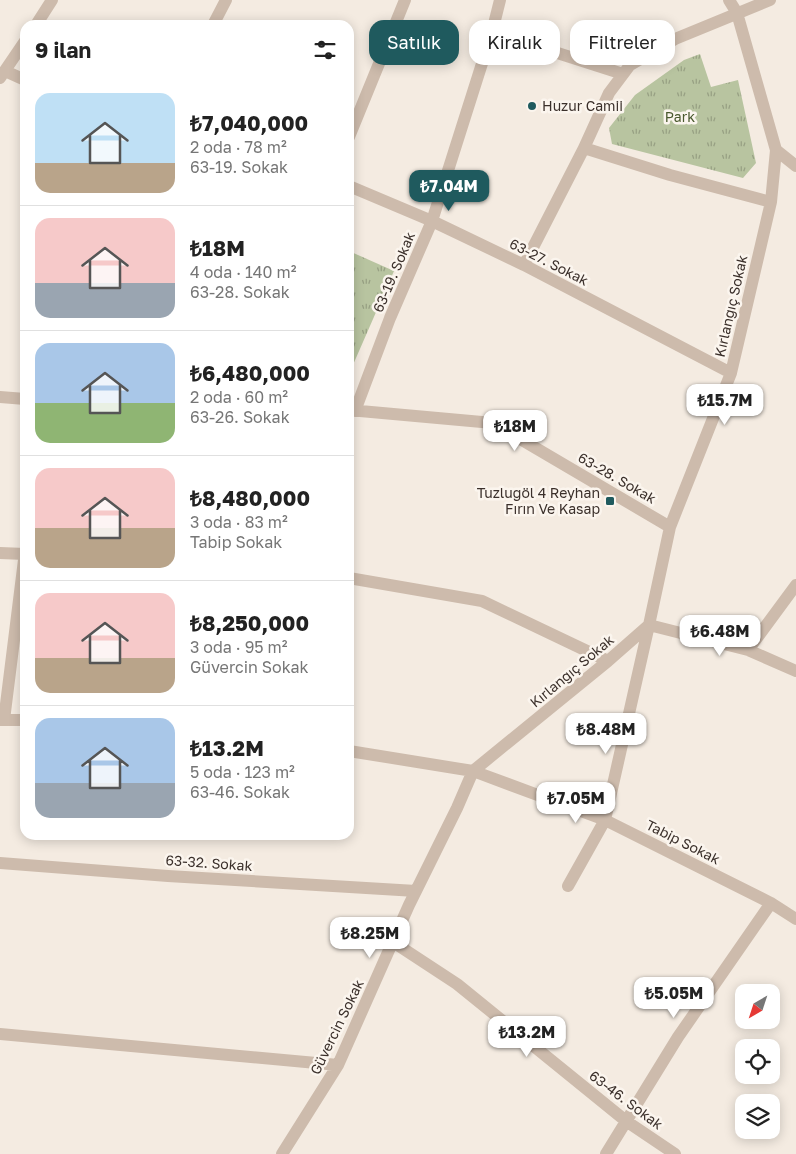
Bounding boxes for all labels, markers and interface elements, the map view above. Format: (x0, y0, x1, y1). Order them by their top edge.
chip: Satılık (369, 20, 459, 65)
chip: Kiralık (469, 20, 560, 65)
chip: Filtreler (570, 20, 675, 65)
icon: filters (311, 36, 339, 64)
text: 9 ilan (35, 37, 91, 63)
place label: Huzur Camii (542, 97, 623, 114)
marker: Huzur Camii (526, 100, 538, 112)
park label: Park (665, 108, 695, 125)
text: ₺7,040,000 (190, 110, 308, 136)
icon: home (75, 113, 135, 173)
text: 2 oda · 78 m² (190, 137, 287, 157)
text: 63-19. Sokak (190, 157, 288, 177)
pin: ₺7.04M (408, 170, 490, 212)
text: ₺7.04M (420, 176, 478, 196)
street label: 63-19. Sokak (369, 229, 418, 315)
street label: 63-27. Sokak (507, 234, 592, 289)
text: ₺18M (190, 235, 245, 261)
icon: home (75, 238, 135, 298)
street label: Kırlangıç Sokak (710, 253, 751, 359)
text: 4 oda · 140 m² (190, 262, 296, 282)
text: 63-28. Sokak (190, 282, 290, 302)
text: ₺6,480,000 (190, 360, 310, 386)
icon: home (75, 363, 135, 423)
pin: ₺15.7M (684, 384, 766, 426)
text: 2 oda · 60 m² (190, 387, 288, 407)
text: ₺15.7M (697, 390, 753, 410)
text: 63-26. Sokak (190, 407, 290, 427)
pin: ₺18M (485, 410, 545, 452)
text: ₺18M (494, 416, 536, 436)
street label: 63-28. Sokak (575, 448, 659, 507)
place label: Tuzlugöl 4 Reyhan Fırın Ve Kasap (477, 484, 600, 517)
text: ₺8,480,000 (190, 485, 310, 511)
icon: home (75, 488, 135, 548)
marker: Tuzlugöl 4 Reyhan Fırın Ve Kasap (604, 495, 616, 507)
text: 3 oda · 83 m² (190, 512, 288, 532)
text: Tabip Sokak (190, 532, 282, 552)
text: ₺8,250,000 (190, 610, 309, 636)
icon: home (75, 613, 135, 673)
pin: ₺6.48M (679, 614, 761, 657)
text: ₺6.48M (691, 621, 749, 641)
street label: Kırlangıç Sokak (526, 631, 617, 711)
text: 3 oda · 95 m² (190, 637, 288, 657)
text: Güvercin Sokak (190, 657, 309, 677)
pin: ₺8.48M (565, 712, 647, 755)
text: ₺8.48M (577, 719, 636, 739)
text: ₺13.2M (190, 735, 264, 761)
icon: home (75, 738, 135, 798)
text: 5 oda · 123 m² (190, 762, 295, 782)
text: 63-46. Sokak (190, 782, 290, 802)
pin: ₺7.05M (535, 782, 617, 824)
text: ₺7.05M (547, 788, 605, 808)
street label: Tabip Sokak (643, 816, 723, 867)
street label: 63-32. Sokak (165, 851, 253, 874)
pin: ₺8.25M (329, 916, 411, 959)
text: ₺8.25M (341, 923, 399, 943)
street label: Güvercin Sokak (306, 976, 367, 1077)
pin: ₺5.05M (633, 976, 715, 1019)
text: ₺5.05M (645, 983, 703, 1003)
north arrow (735, 984, 780, 1029)
map controls (735, 984, 780, 1139)
pin: ₺13.2M (486, 1016, 568, 1058)
text: ₺13.2M (499, 1022, 555, 1042)
button: locate (735, 1039, 780, 1084)
street label: 63-46. Sokak (586, 1066, 666, 1133)
button: layers (735, 1094, 780, 1139)

